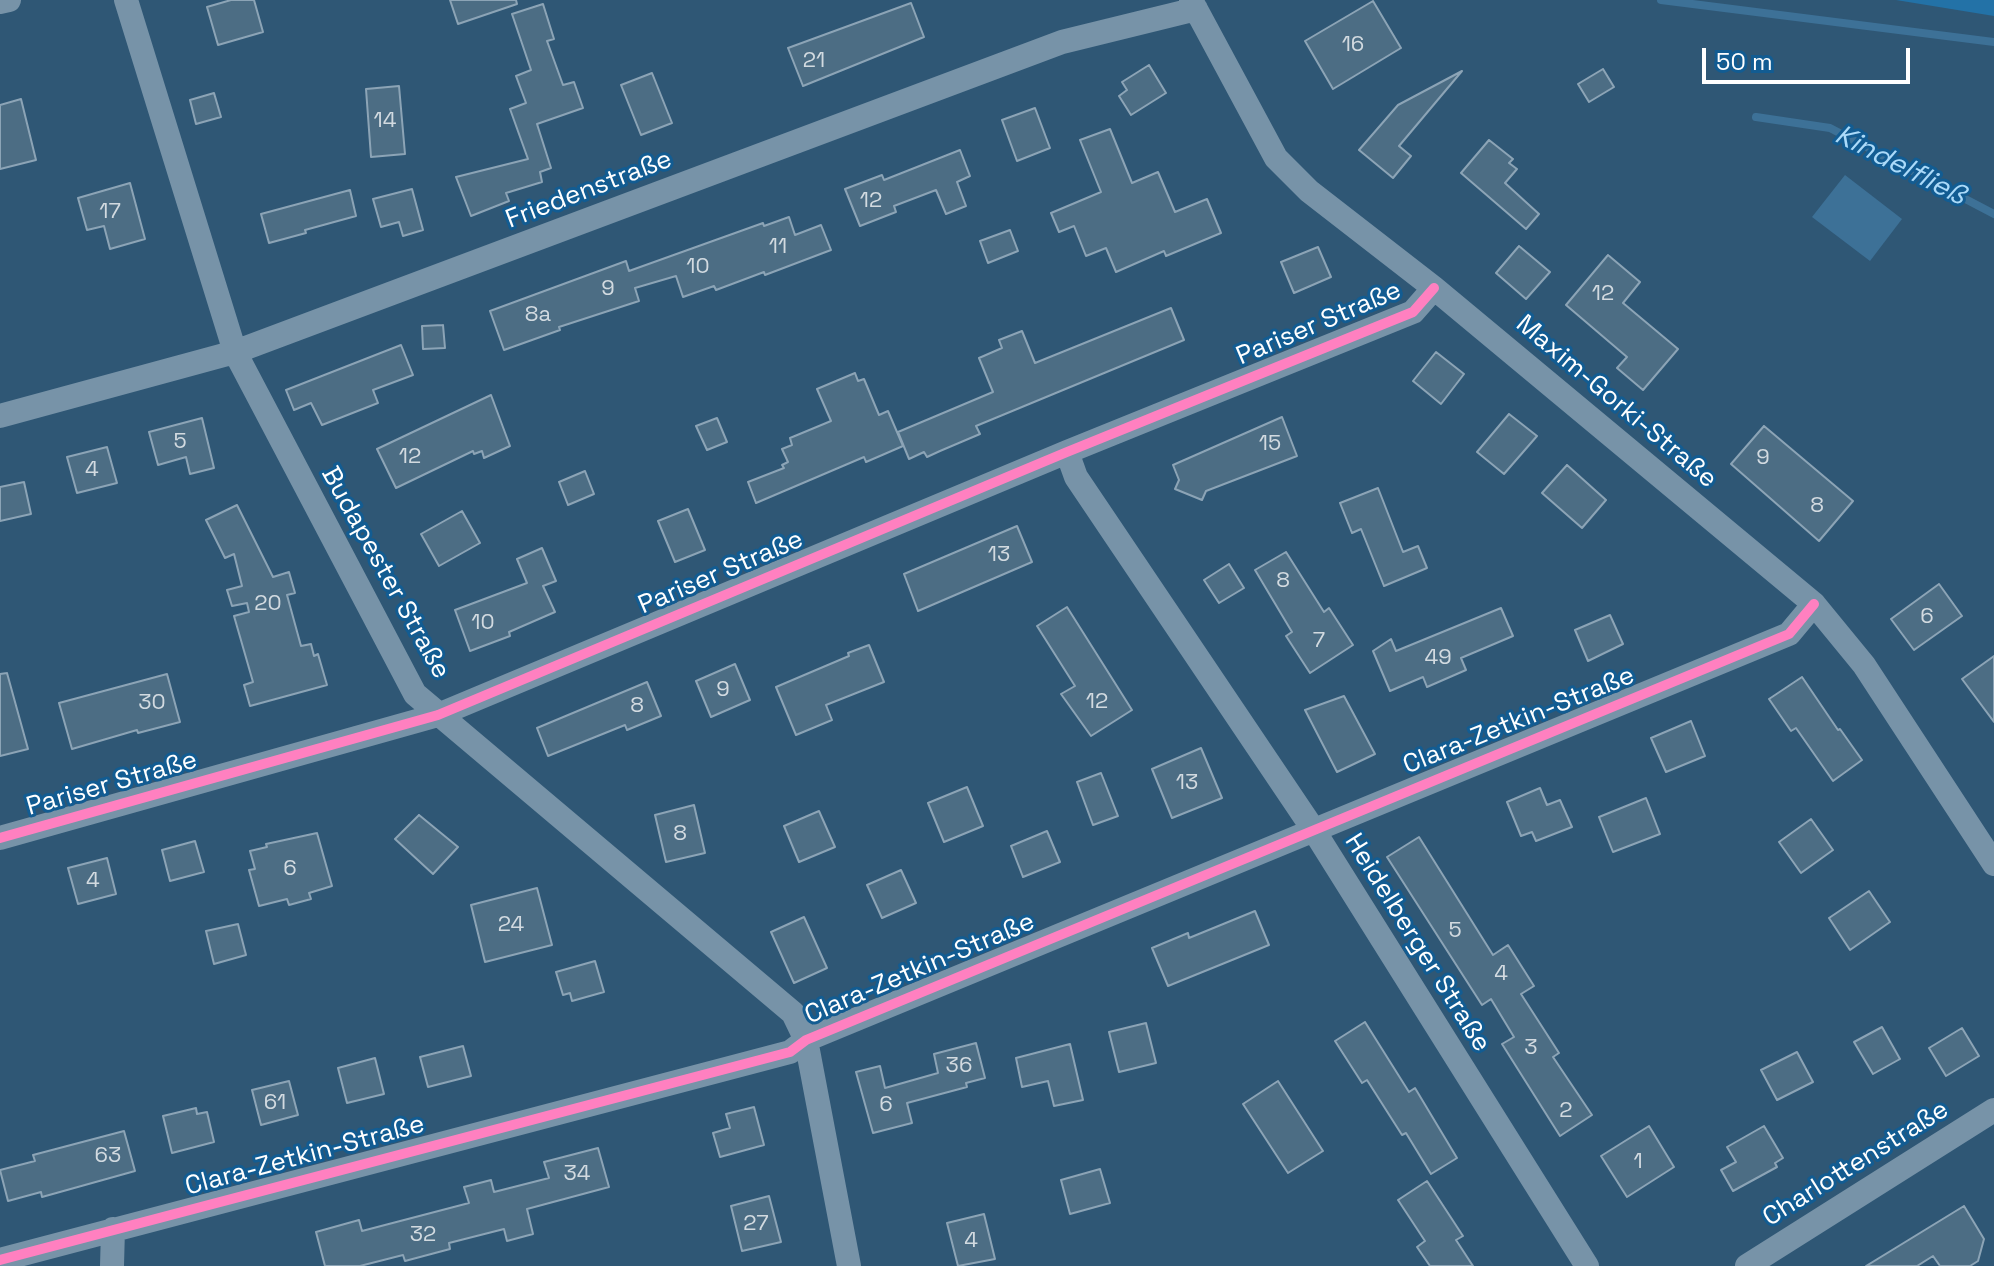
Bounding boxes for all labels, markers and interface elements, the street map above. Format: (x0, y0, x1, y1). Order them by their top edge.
house number: 16 (1342, 32, 1364, 58)
scale bar (1706, 32, 1914, 82)
text: 50 m (1716, 46, 1773, 77)
house number: 21 (803, 48, 825, 74)
house number: 14 (374, 108, 396, 134)
water label: Kindelfließ (1829, 119, 1971, 213)
street label: Friedenstraße (502, 144, 676, 236)
house number: 12 (860, 188, 882, 214)
house number: 17 (99, 199, 121, 225)
house number: 11 (769, 234, 787, 260)
house number: 10 (686, 254, 710, 280)
street label: Pariser Straße (1232, 275, 1406, 373)
house number: 9 (601, 276, 615, 302)
house number: 12 (1592, 281, 1614, 307)
house number: 8a (525, 302, 551, 328)
street label: Maxim-Gorki-Straße (1509, 309, 1723, 495)
house number: 5 (173, 429, 187, 455)
house number: 15 (1259, 431, 1281, 457)
house number: 12 (399, 444, 421, 470)
house number: 9 (1756, 445, 1770, 471)
house number: 4 (85, 457, 99, 483)
street label: Budapester Straße (314, 462, 456, 684)
house number: 8 (1810, 493, 1824, 519)
street label: Pariser Straße (634, 524, 808, 622)
house number: 13 (988, 542, 1010, 568)
house number: 8 (1276, 568, 1290, 594)
house number: 20 (254, 591, 282, 617)
house number: 6 (1920, 604, 1934, 630)
house number: 10 (471, 610, 495, 636)
house number: 7 (1313, 628, 1325, 654)
house number: 49 (1424, 645, 1452, 671)
street label: Clara-Zetkin-Straße (1399, 660, 1639, 782)
house number: 9 (716, 677, 730, 703)
house number: 12 (1086, 689, 1108, 715)
house number: 30 (138, 690, 166, 716)
house number: 8 (630, 693, 644, 719)
street label: Pariser Straße (23, 745, 201, 823)
house number: 13 (1176, 770, 1198, 796)
house number: 8 (673, 821, 687, 847)
street label: Heidelberger Straße (1337, 828, 1497, 1058)
house number: 6 (283, 856, 297, 882)
house number: 4 (86, 868, 100, 894)
street label: Clara-Zetkin-Straße (800, 906, 1040, 1032)
house number: 24 (498, 912, 524, 938)
house number: 5 (1448, 918, 1462, 944)
house number: 4 (1494, 961, 1508, 987)
house number: 3 (1524, 1035, 1538, 1061)
house number: 36 (946, 1053, 972, 1079)
house number: 61 (264, 1090, 286, 1116)
house number: 6 (879, 1092, 893, 1118)
street label: Charlottenstraße (1757, 1094, 1955, 1234)
house number: 2 (1559, 1098, 1573, 1124)
street label: Clara-Zetkin-Straße (182, 1109, 428, 1203)
house number: 63 (95, 1143, 121, 1169)
house number: 1 (1633, 1149, 1643, 1175)
house number: 34 (563, 1161, 591, 1187)
house number: 27 (743, 1211, 769, 1237)
house number: 32 (410, 1222, 436, 1248)
house number: 4 (964, 1228, 978, 1254)

